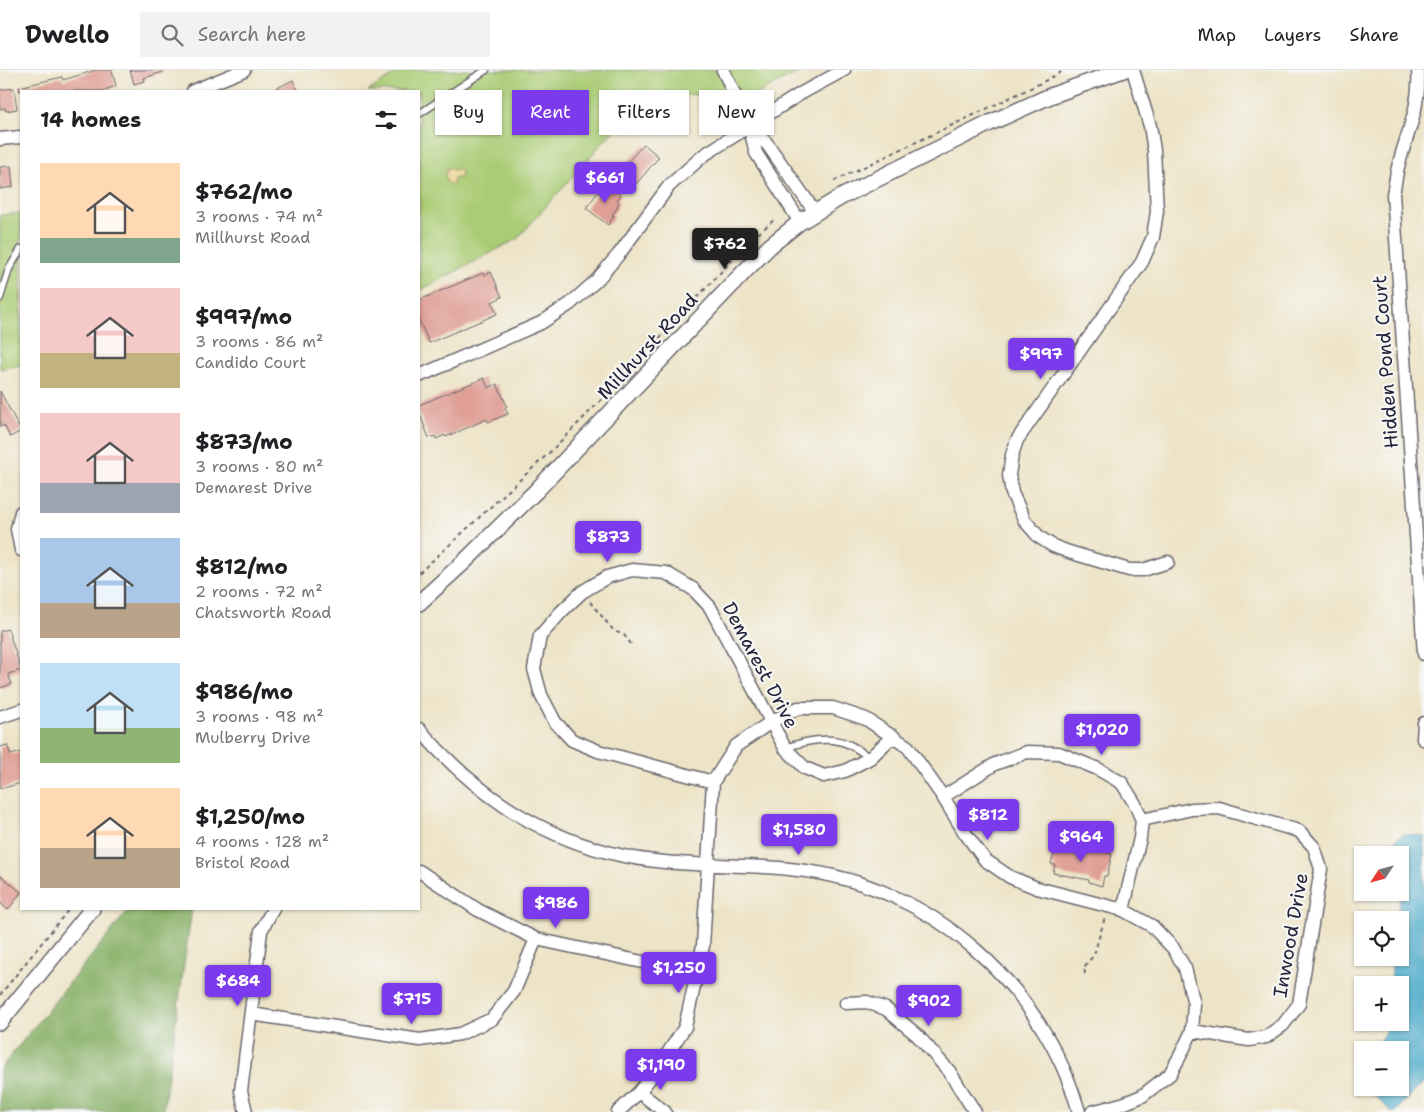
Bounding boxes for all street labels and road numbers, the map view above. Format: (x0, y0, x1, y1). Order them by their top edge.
street label: Hidden Pond Court (1367, 274, 1404, 449)
street label: Millhurst Road (592, 288, 703, 405)
street label: Demarest Drive (717, 598, 804, 733)
street label: Inwood Drive (1267, 871, 1314, 999)

